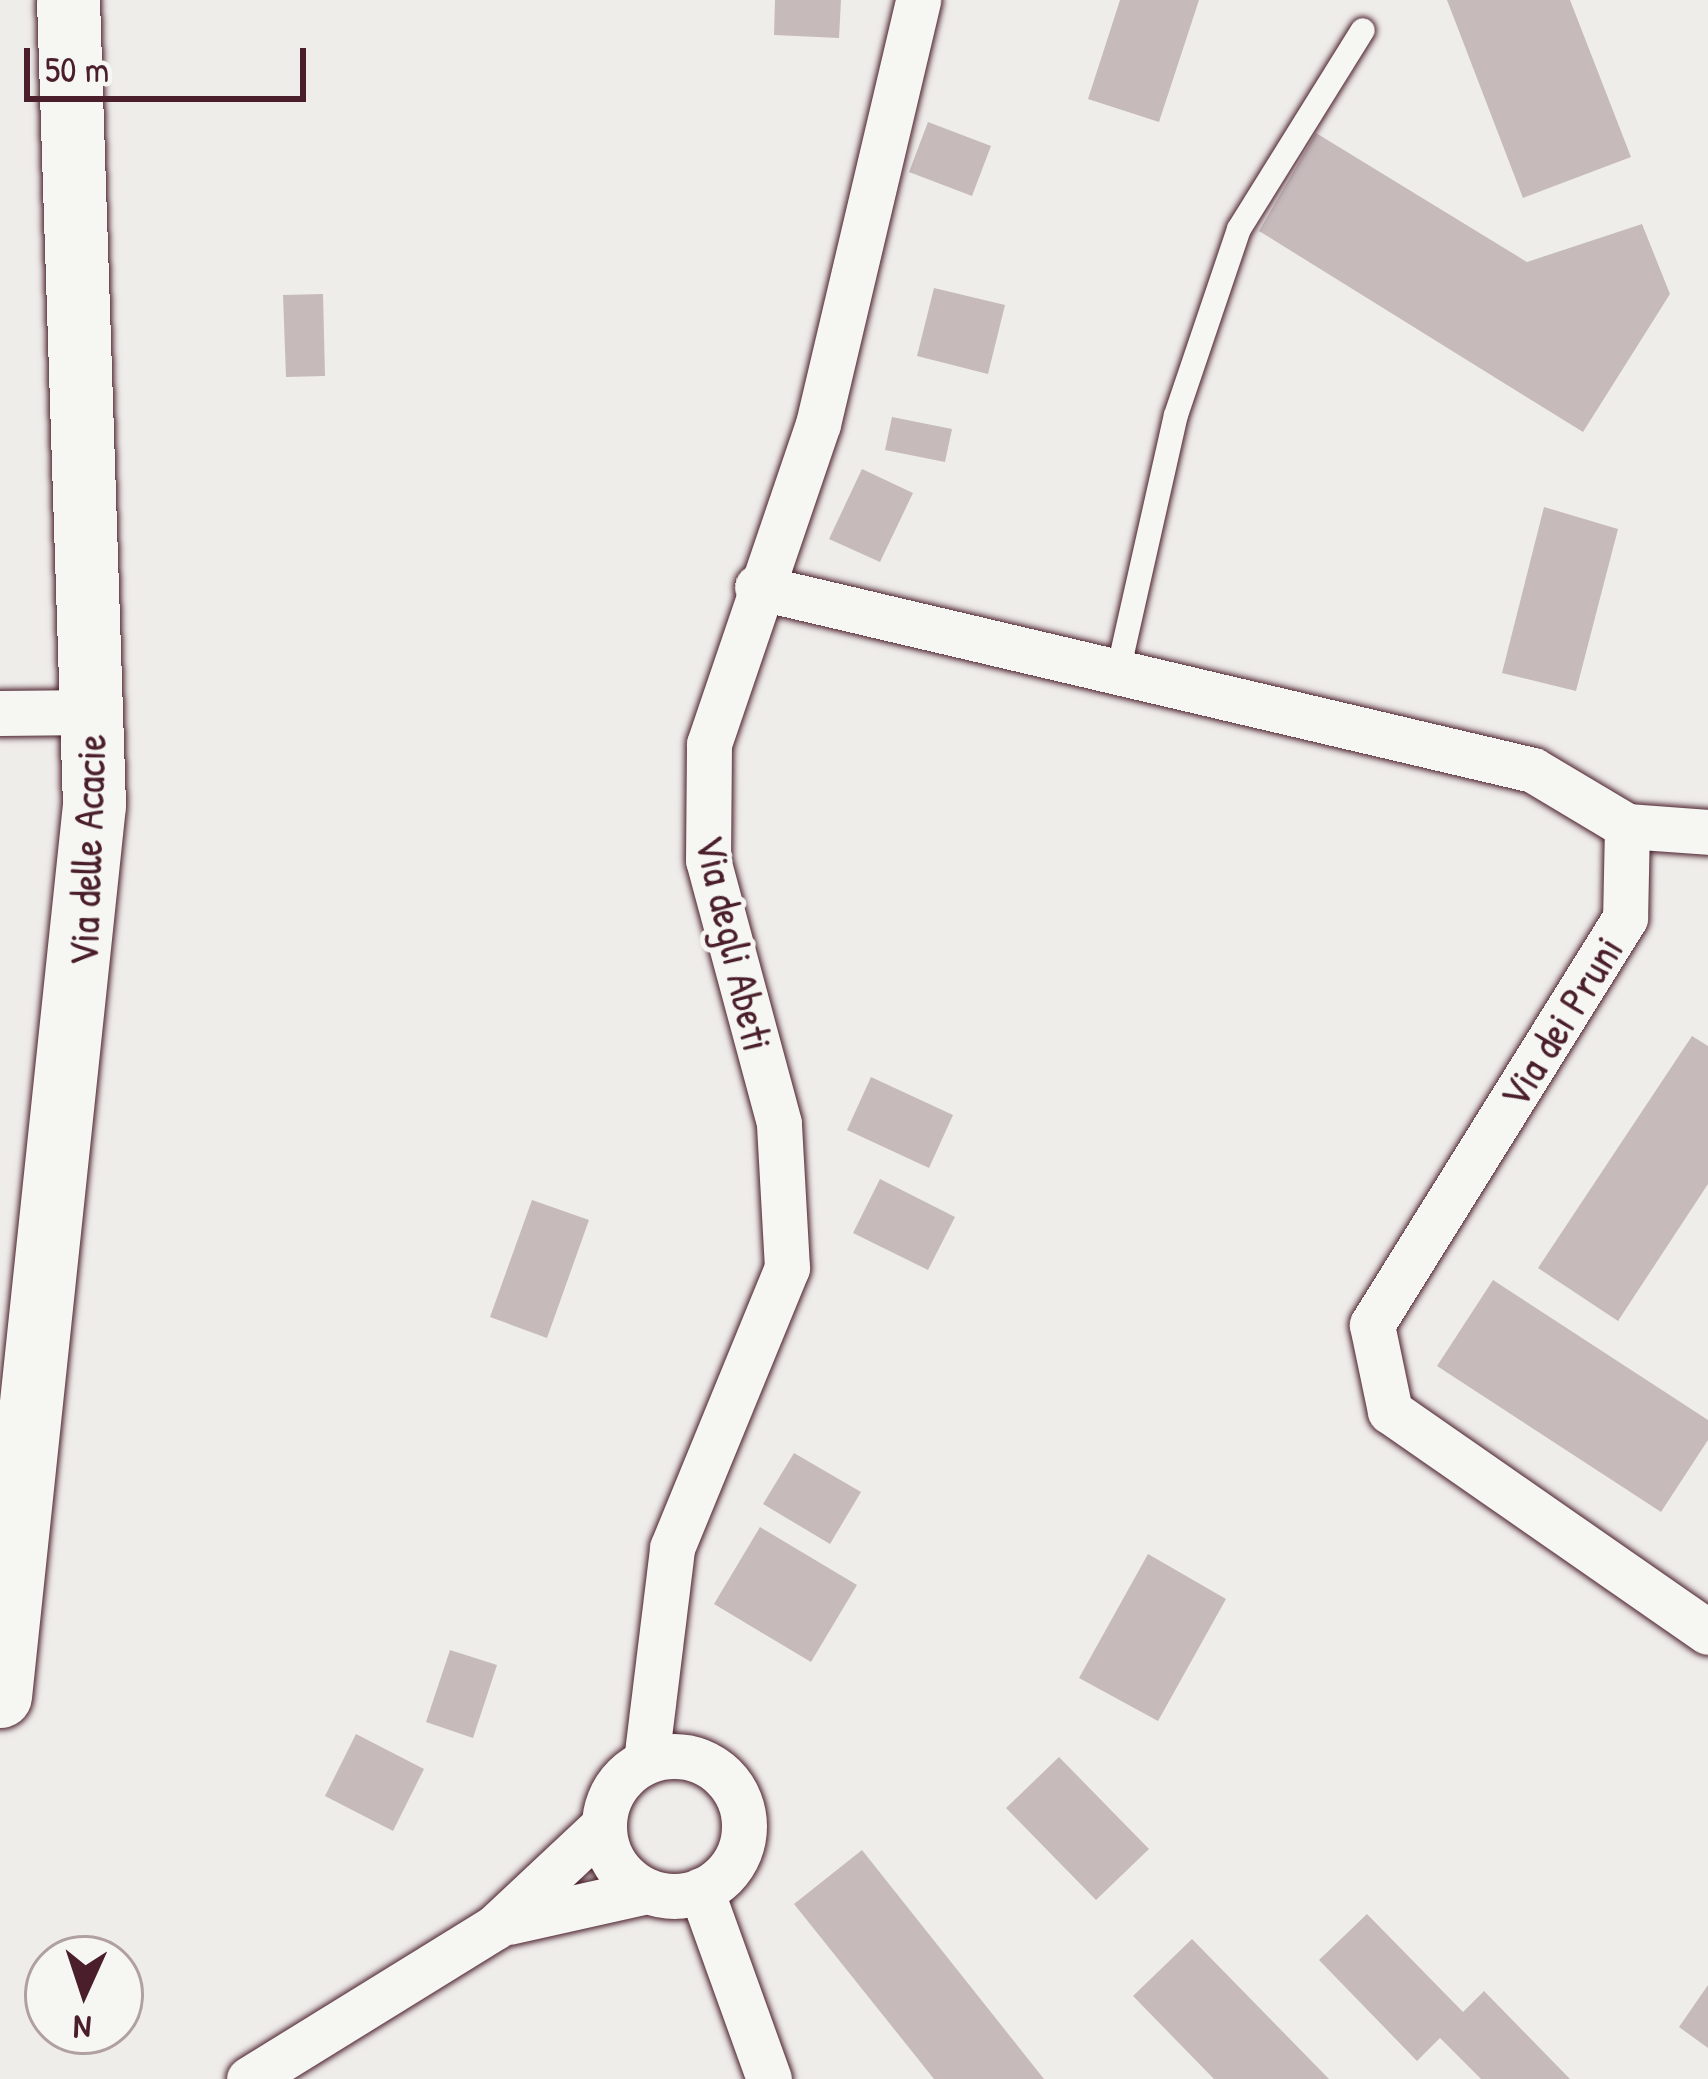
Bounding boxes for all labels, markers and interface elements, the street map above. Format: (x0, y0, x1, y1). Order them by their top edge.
scale bar (30, 24, 312, 98)
text: 50 m (45, 44, 109, 93)
street label: Via delle Acacie (58, 733, 116, 967)
street label: Via degli Abeti (685, 830, 783, 1056)
street label: Via dei Pruni (1489, 927, 1633, 1117)
north arrow (24, 1935, 144, 2055)
text: N (72, 2006, 92, 2050)

